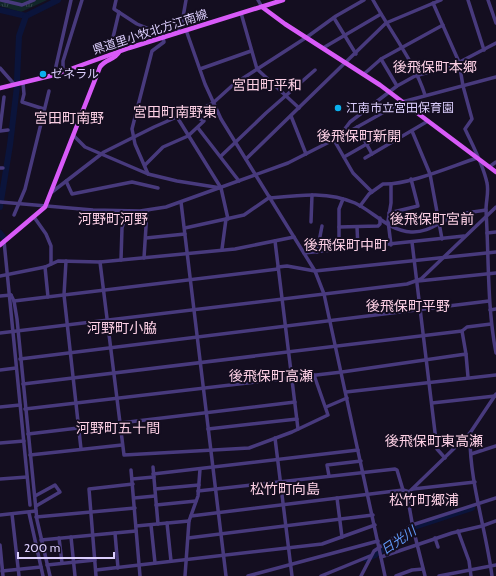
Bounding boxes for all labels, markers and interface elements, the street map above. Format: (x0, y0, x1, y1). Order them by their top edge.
street label: 県道里小牧北方江南線 (90, 6, 209, 57)
district label: 後飛保町本郷 (393, 58, 477, 76)
place label: ゼネラル (51, 66, 99, 81)
marker: ゼネラル (38, 69, 48, 79)
district label: 宮田町平和 (232, 76, 302, 94)
place label: 江南市立宮田保育園 (346, 100, 454, 115)
district label: 宮田町南野東 (133, 103, 217, 121)
marker: 江南市立宮田保育園 (333, 103, 343, 113)
district label: 宮田町南野 (34, 109, 104, 127)
district label: 後飛保町新開 (317, 127, 401, 145)
district label: 河野町河野 (78, 210, 148, 228)
district label: 後飛保町宮前 (390, 210, 474, 228)
district label: 後飛保町中町 (304, 236, 388, 254)
district label: 後飛保町平野 (366, 297, 450, 315)
district label: 河野町小脇 (87, 319, 157, 337)
district label: 後飛保町高瀬 (229, 367, 313, 385)
district label: 河野町五十間 (76, 419, 160, 437)
district label: 後飛保町東高瀬 (385, 432, 483, 450)
district label: 松竹町向島 (250, 480, 320, 498)
district label: 松竹町郷浦 (389, 491, 459, 509)
water label: 日光川 (377, 521, 420, 558)
scale bar (18, 534, 114, 560)
text: 200 m (24, 540, 60, 555)

